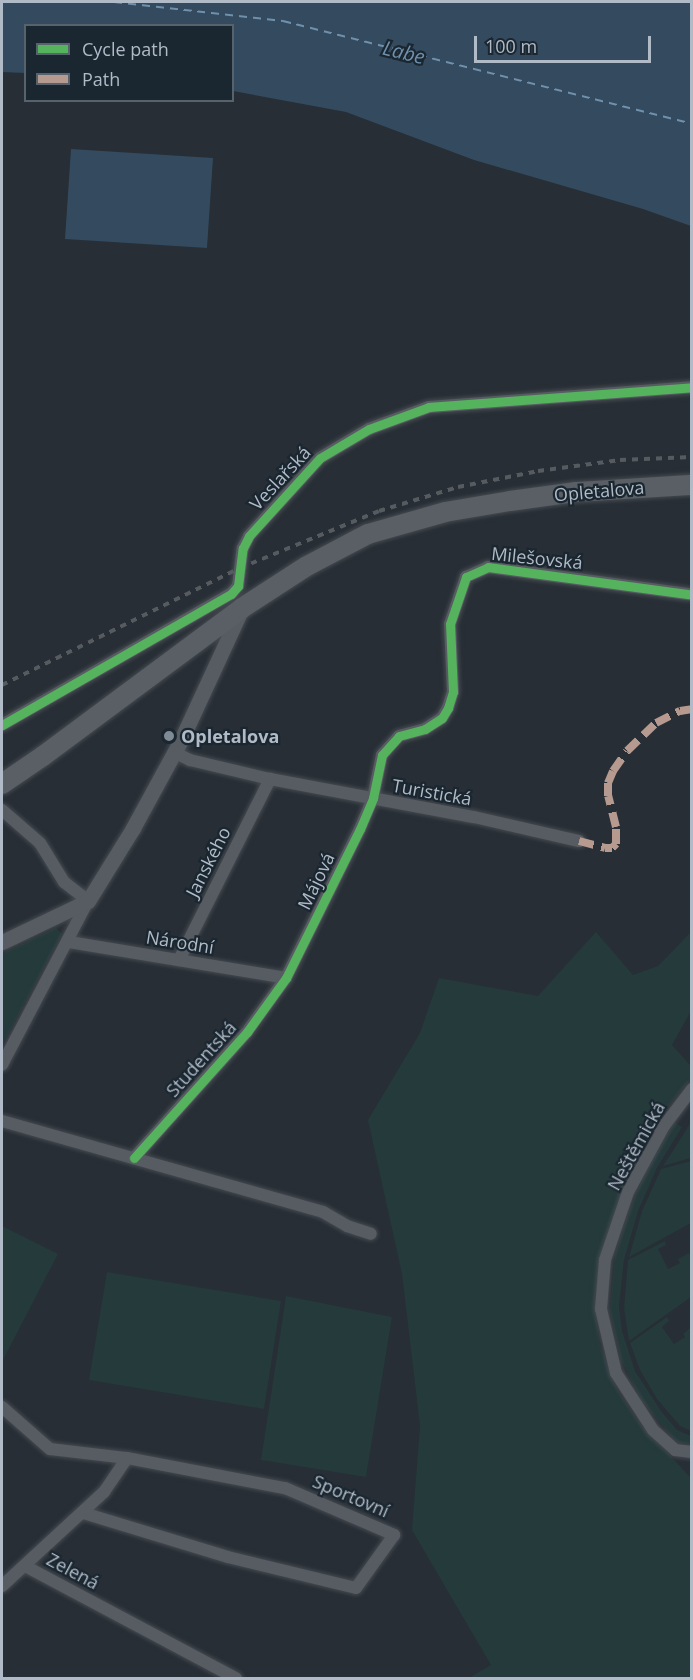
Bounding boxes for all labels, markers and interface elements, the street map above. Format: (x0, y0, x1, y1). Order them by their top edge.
legend (24, 24, 234, 102)
scale bar (477, 24, 654, 62)
text: 100 m (485, 34, 537, 58)
water label: Labe (381, 35, 427, 69)
text: Cycle path (82, 37, 169, 61)
text: Path (82, 67, 120, 91)
street label: Veslařská (245, 442, 315, 514)
street label: Opletalova (553, 476, 645, 506)
street label: Milešovská (490, 542, 584, 574)
place label: Opletalova (181, 725, 279, 747)
marker: Opletalova (162, 729, 176, 743)
street label: Turistická (390, 774, 474, 810)
street label: Janského (181, 823, 235, 901)
street label: Májová (293, 849, 339, 913)
street label: Národní (145, 926, 215, 958)
street label: Studentská (162, 1017, 240, 1101)
street label: Neštěmická (603, 1098, 669, 1194)
street label: Sportovní (310, 1470, 392, 1522)
street label: Zelená (43, 1548, 103, 1594)

